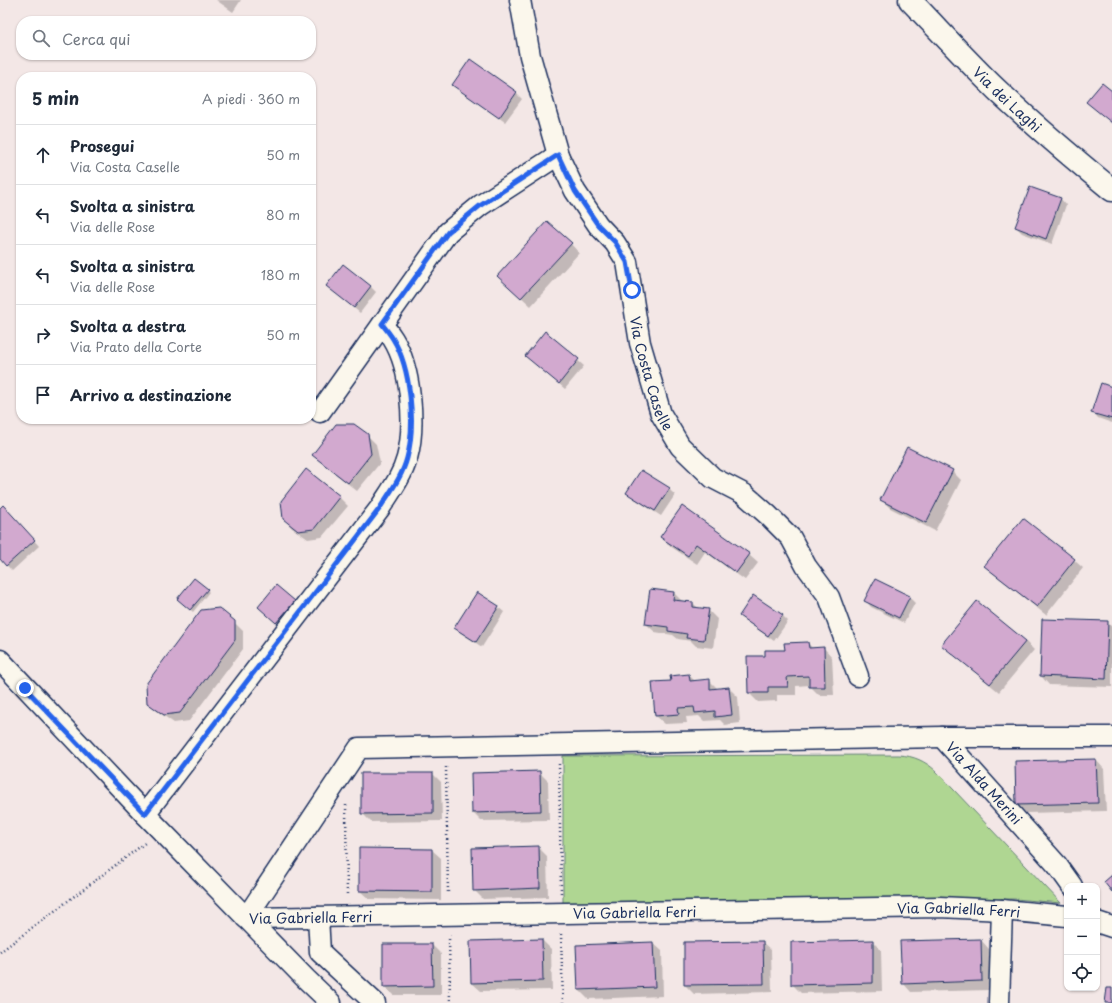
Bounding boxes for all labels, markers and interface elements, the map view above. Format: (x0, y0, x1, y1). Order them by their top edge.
search box (16, 16, 316, 60)
icon: search (30, 27, 52, 49)
text: Cerca qui (62, 27, 130, 50)
street label: Via dei Laghi (968, 61, 1047, 137)
text: 5 min (32, 85, 79, 111)
text: A piedi · 360 m (202, 89, 300, 108)
text: Prosegui (70, 134, 134, 157)
icon: ahead (32, 144, 54, 166)
text: 50 m (266, 145, 300, 164)
text: Via Costa Caselle (70, 157, 180, 176)
text: Svolta a sinistra (70, 194, 195, 217)
icon: left (32, 204, 54, 226)
text: 80 m (266, 205, 300, 224)
text: Via delle Rose (70, 217, 155, 236)
text: Svolta a sinistra (70, 254, 195, 277)
icon: left (32, 264, 54, 286)
text: 180 m (261, 265, 300, 284)
text: Via delle Rose (70, 277, 155, 296)
route start (623, 281, 641, 299)
text: Svolta a destra (70, 314, 186, 337)
street label: Via Costa Caselle (625, 315, 679, 434)
icon: right (32, 324, 54, 346)
text: 50 m (266, 325, 300, 344)
text: Via Prato della Corte (70, 337, 202, 356)
text: Arrivo a destinazione (70, 383, 232, 406)
icon: arrive (32, 384, 54, 406)
route end (16, 679, 34, 697)
street label: Via Alda Merini (941, 737, 1027, 829)
map controls (1064, 883, 1100, 991)
button: + (1064, 883, 1100, 919)
street label: Via Gabriella Ferri (897, 896, 1021, 922)
street label: Via Gabriella Ferri (573, 900, 697, 923)
street label: Via Gabriella Ferri (249, 905, 373, 928)
button: − (1064, 919, 1100, 955)
button: locate (1064, 955, 1100, 991)

